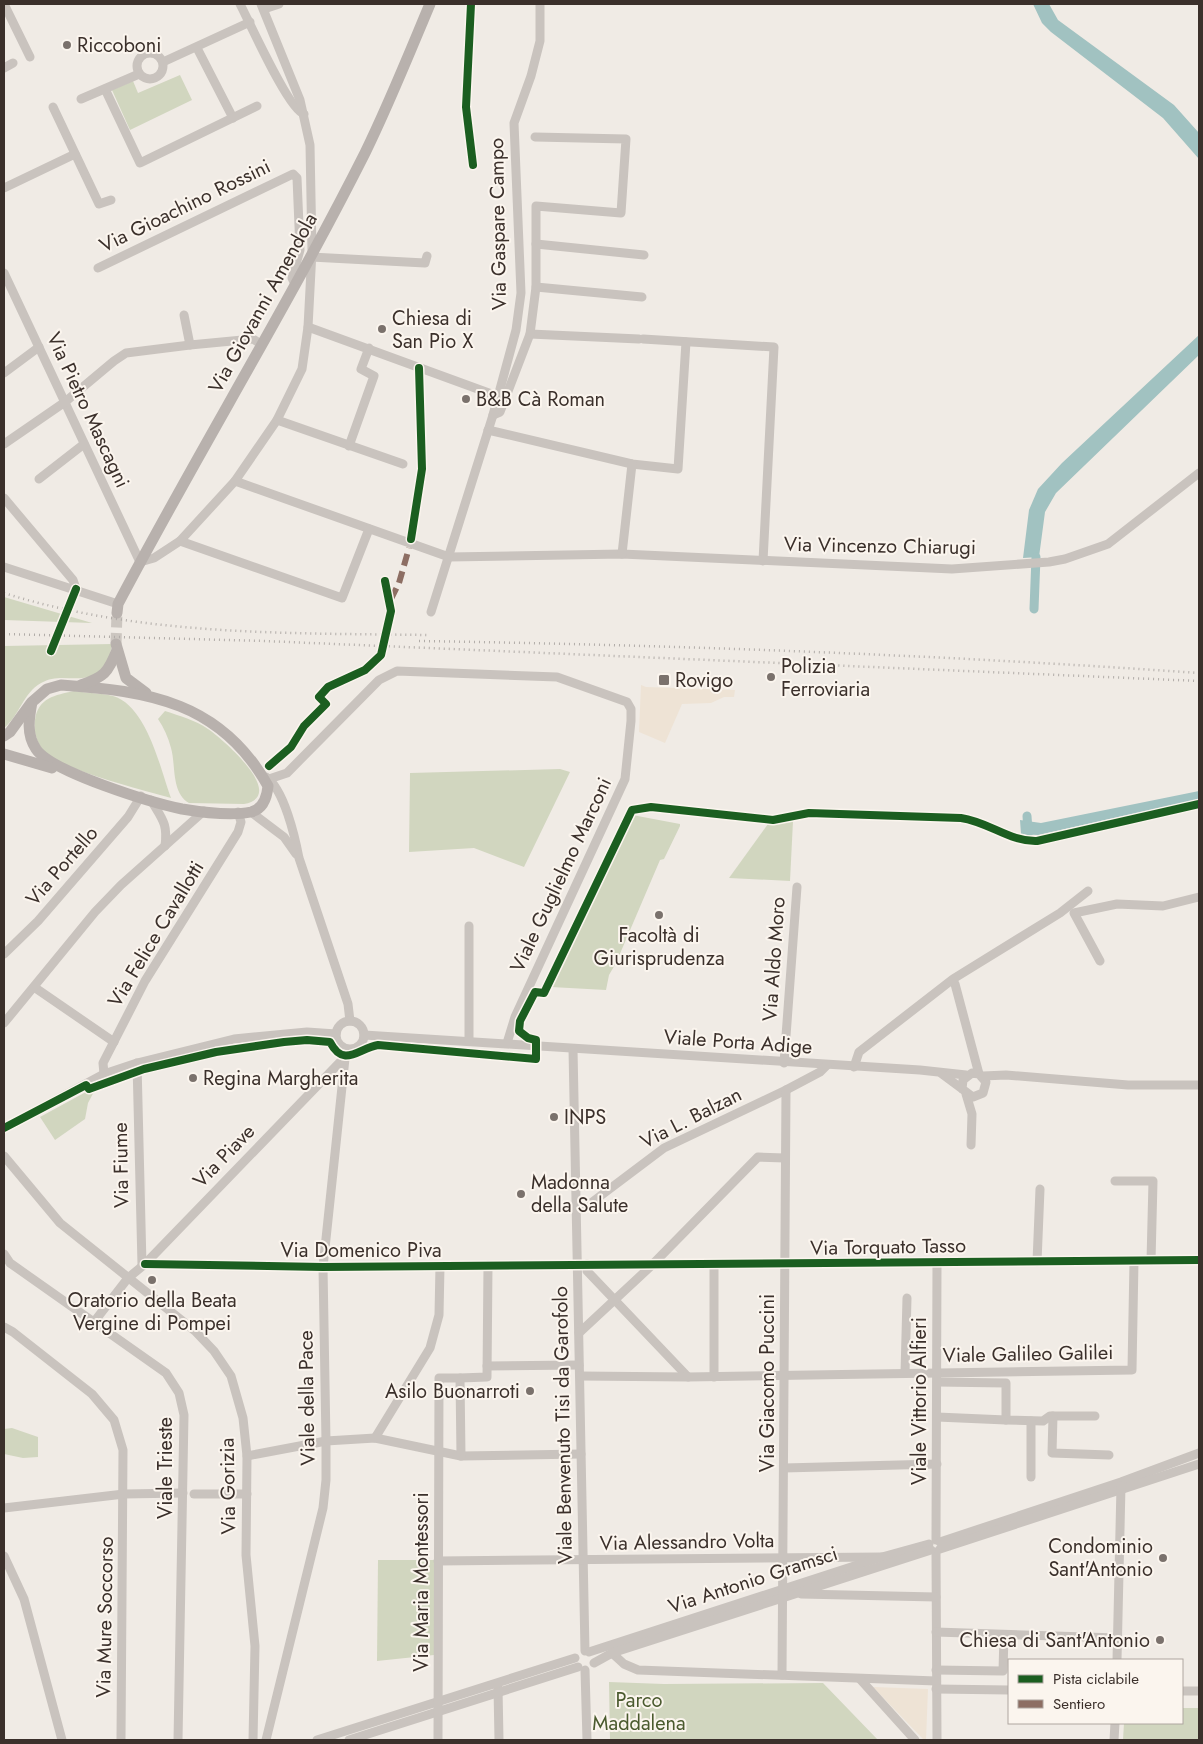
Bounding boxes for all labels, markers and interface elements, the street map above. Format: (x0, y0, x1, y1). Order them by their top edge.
place label: Riccoboni (77, 31, 161, 60)
marker: Riccoboni (61, 39, 73, 51)
street label: Via Gaspare Campo (482, 138, 514, 310)
street label: Via Gioachino Rossini (95, 152, 275, 260)
street label: Via Giovanni Amendola (201, 208, 325, 398)
place label: Chiesa di San Pio X (392, 304, 473, 356)
marker: Chiesa di San Pio X (376, 323, 388, 335)
street label: Via Pietro Mascagni (39, 327, 137, 493)
place label: B&B Cà Roman (476, 385, 605, 414)
marker: B&B Cà Roman (460, 393, 472, 405)
street label: Via Vincenzo Chiarugi (784, 530, 976, 562)
place label: Polizia Ferroviaria (781, 652, 870, 704)
place label: Rovigo (675, 666, 733, 695)
marker: Polizia Ferroviaria (765, 671, 777, 683)
marker: Rovigo (657, 673, 671, 687)
street label: Viale Guglielmo Marconi (503, 773, 619, 977)
street label: Via Portello (19, 820, 105, 912)
street label: Via Felice Cavallotti (101, 855, 211, 1013)
street label: Via Aldo Moro (755, 896, 793, 1022)
marker: Facoltà di Giurisprudenza (653, 909, 665, 921)
place label: Facoltà di Giurisprudenza (593, 921, 725, 973)
street label: Viale Porta Adige (663, 1022, 813, 1062)
place label: Regina Margherita (203, 1064, 358, 1093)
marker: Regina Margherita (187, 1072, 199, 1084)
street label: Via L. Balzan (635, 1080, 747, 1156)
place label: INPS (564, 1103, 606, 1132)
marker: INPS (548, 1111, 560, 1123)
street label: Via Piave (186, 1118, 262, 1194)
street label: Via Fiume (106, 1122, 136, 1208)
place label: Madonna della Salute (531, 1168, 628, 1220)
marker: Madonna della Salute (515, 1188, 527, 1200)
street label: Via Torquato Tasso (810, 1231, 966, 1263)
street label: Via Domenico Piva (280, 1236, 442, 1265)
marker: Oratorio della Beata Vergine di Pompei (146, 1274, 158, 1286)
place label: Oratorio della Beata Vergine di Pompei (68, 1286, 237, 1338)
street label: Viale Benvenuto Tisi da Garofolo (546, 1286, 580, 1564)
street label: Via Giacomo Puccini (753, 1294, 782, 1472)
street label: Viale Vittorio Alfieri (905, 1317, 934, 1485)
street label: Viale della Pace (291, 1330, 323, 1466)
street label: Viale Galileo Galilei (942, 1338, 1114, 1370)
place label: Asilo Buonarroti (385, 1377, 520, 1406)
marker: Asilo Buonarroti (524, 1385, 536, 1397)
street label: Viale Trieste (151, 1417, 180, 1519)
street label: Via Gorizia (213, 1437, 243, 1535)
street label: Via Maria Montessori (407, 1492, 436, 1672)
street label: Via Alessandro Volta (599, 1526, 775, 1558)
place label: Condominio Sant'Antonio (1048, 1532, 1153, 1584)
street label: Via Mure Soccorso (89, 1536, 121, 1698)
street label: Via Antonio Gramsci (665, 1539, 841, 1621)
marker: Condominio Sant'Antonio (1157, 1552, 1169, 1564)
place label: Chiesa di Sant'Antonio (959, 1626, 1150, 1655)
marker: Chiesa di Sant'Antonio (1154, 1634, 1166, 1646)
legend (1008, 1659, 1183, 1724)
text: Pista ciclabile (1053, 1668, 1139, 1690)
park label: Parco Maddalena (592, 1686, 686, 1738)
text: Sentiero (1053, 1693, 1105, 1715)

